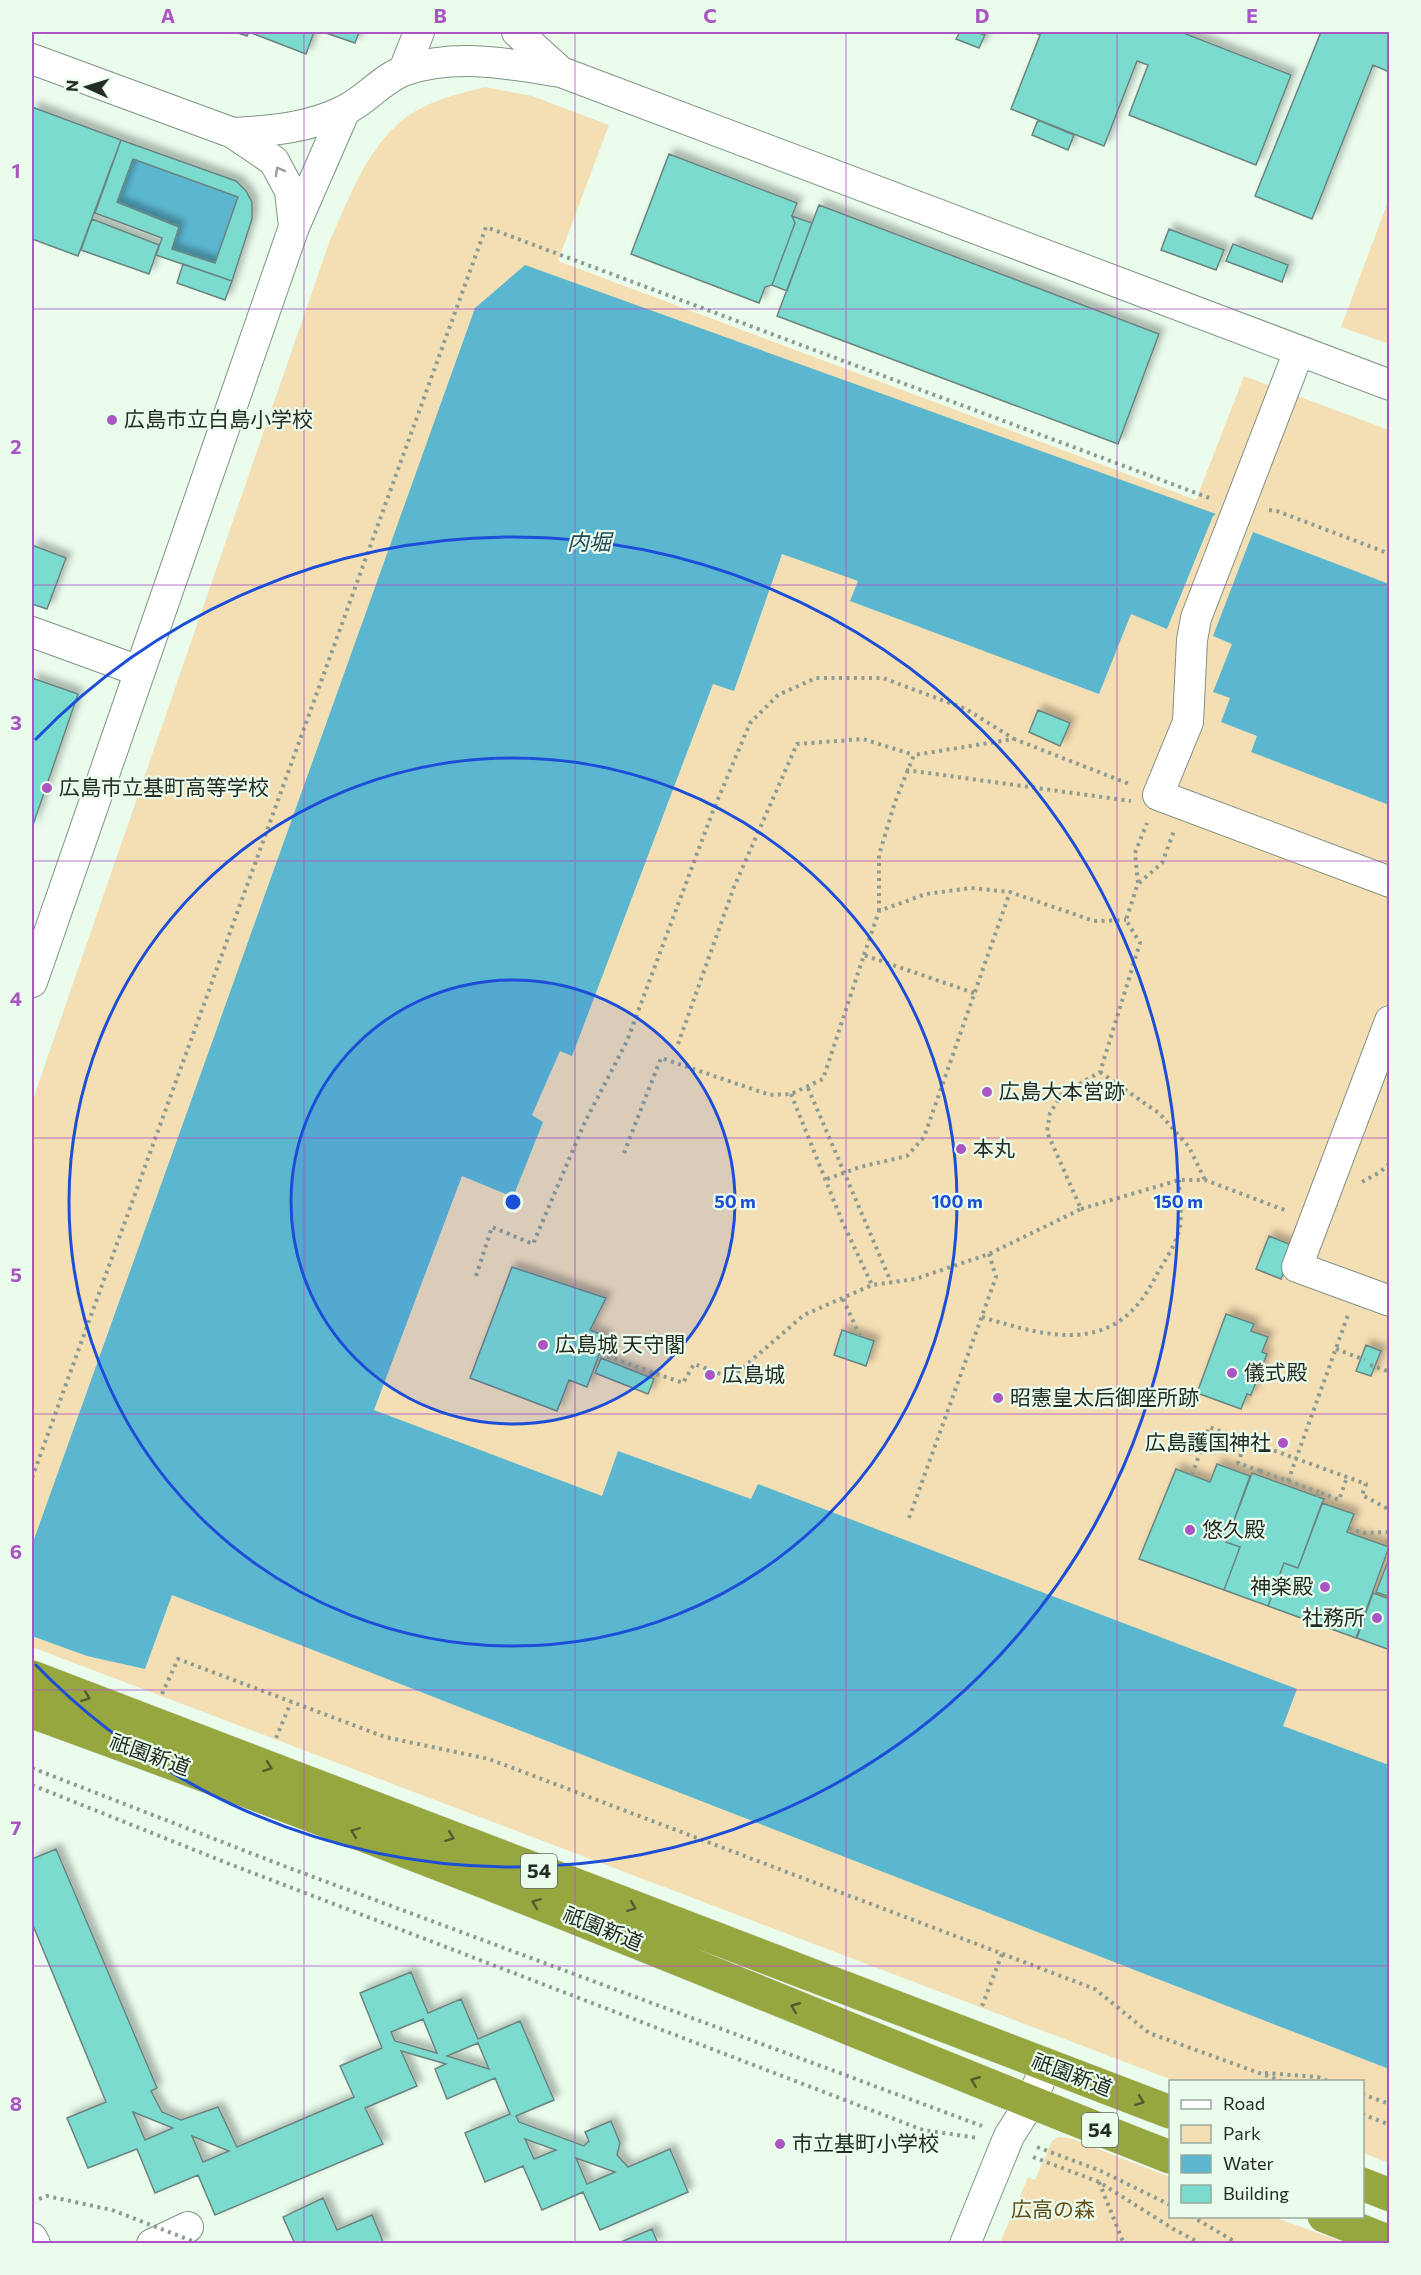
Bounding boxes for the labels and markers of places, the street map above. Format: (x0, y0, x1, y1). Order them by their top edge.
place label: 広島市立白島小学校 (124, 406, 313, 431)
marker: 広島市立白島小学校 (105, 413, 119, 427)
place label: 広島市立基町高等学校 (59, 774, 269, 799)
marker: 広島市立基町高等学校 (40, 781, 54, 795)
place label: 広島大本営跡 (999, 1078, 1125, 1103)
marker: 広島大本営跡 (980, 1085, 994, 1099)
place label: 本丸 (973, 1135, 1015, 1160)
marker: 本丸 (954, 1142, 968, 1156)
centre of rings (503, 1192, 523, 1212)
place label: 広島城 天守閣 (555, 1331, 685, 1356)
marker: 広島城 天守閣 (536, 1338, 550, 1352)
place label: 儀式殿 (1244, 1359, 1307, 1384)
place label: 広島城 (722, 1361, 785, 1386)
marker: 儀式殿 (1225, 1366, 1239, 1380)
marker: 広島城 (703, 1368, 717, 1382)
place label: 昭憲皇太后御座所跡 (1010, 1384, 1199, 1409)
marker: 昭憲皇太后御座所跡 (991, 1391, 1005, 1405)
place label: 広島護国神社 (1145, 1429, 1271, 1454)
marker: 広島護国神社 (1276, 1436, 1290, 1450)
place label: 悠久殿 (1202, 1516, 1265, 1541)
marker: 悠久殿 (1183, 1523, 1197, 1537)
place label: 神楽殿 (1250, 1573, 1313, 1598)
marker: 神楽殿 (1318, 1580, 1332, 1594)
place label: 社務所 (1302, 1604, 1365, 1629)
marker: 社務所 (1370, 1611, 1384, 1625)
place label: 市立基町小学校 (792, 2130, 939, 2155)
marker: 市立基町小学校 (773, 2137, 787, 2151)

